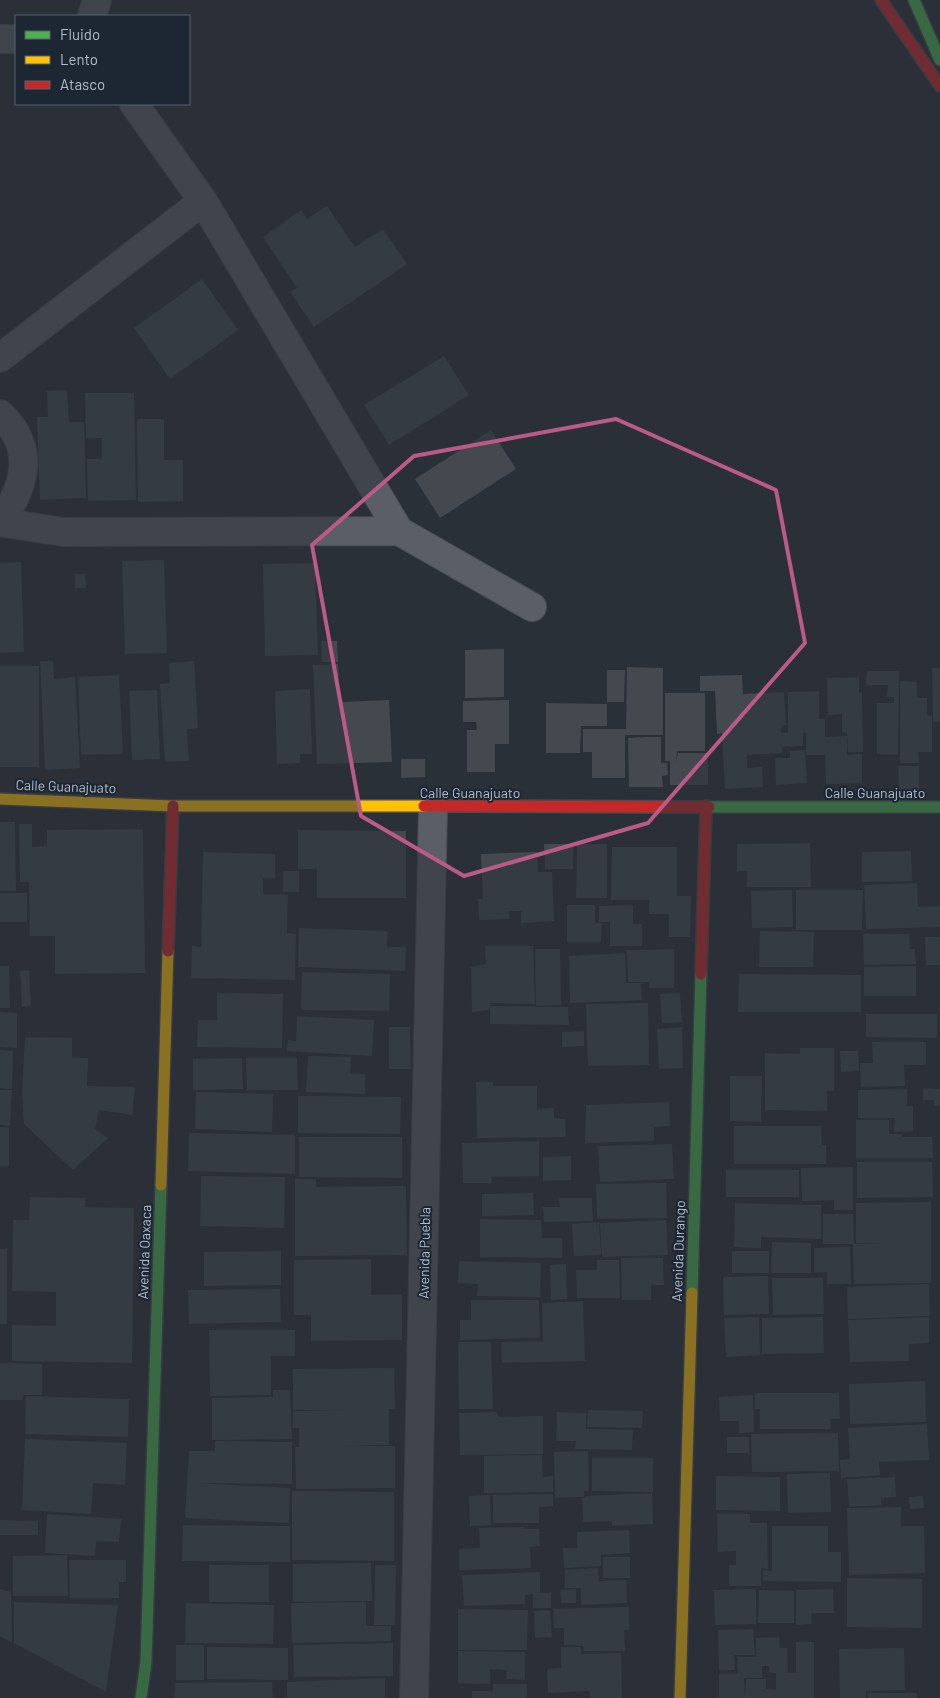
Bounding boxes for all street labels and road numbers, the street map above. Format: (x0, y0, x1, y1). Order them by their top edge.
street label: Calle Guanajuato (15, 776, 117, 796)
street label: Calle Guanajuato (420, 784, 520, 801)
street label: Calle Guanajuato (825, 784, 925, 801)
street label: Avenida Durango (668, 1200, 688, 1302)
street label: Avenida Oaxaca (134, 1204, 154, 1300)
street label: Avenida Puebla (415, 1207, 433, 1299)

